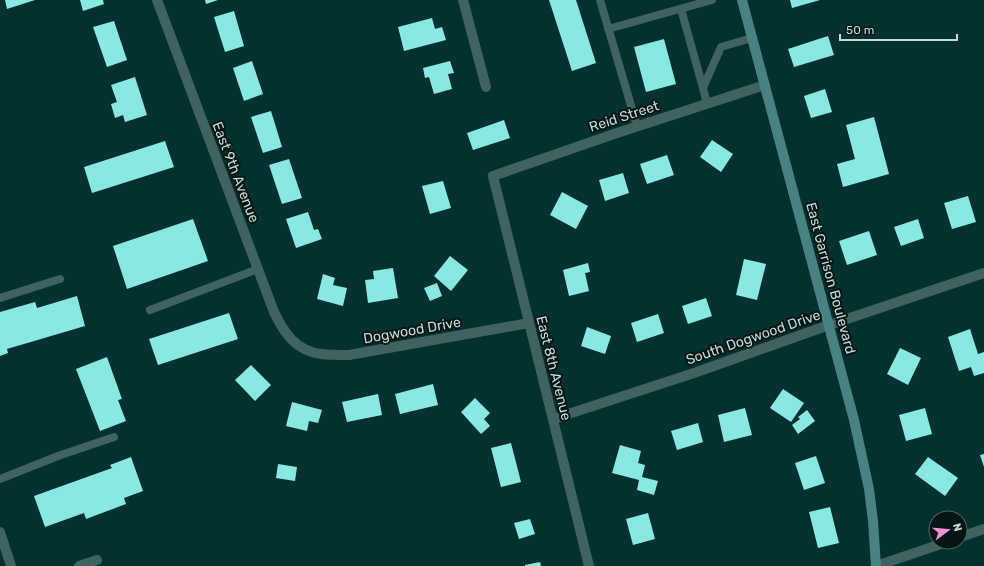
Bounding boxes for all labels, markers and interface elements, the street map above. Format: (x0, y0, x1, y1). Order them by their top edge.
scale bar (840, 16, 957, 42)
text: 50 m (846, 23, 874, 37)
street label: Reid Street (587, 97, 662, 136)
street label: East 9th Avenue (208, 119, 263, 225)
street label: East Garrison Boulevard (802, 201, 859, 356)
street label: South Dogwood Drive (684, 306, 823, 368)
street label: Dogwood Drive (362, 314, 462, 347)
street label: East 8th Avenue (532, 314, 575, 422)
north arrow (928, 510, 968, 550)
text: N (950, 522, 964, 533)

